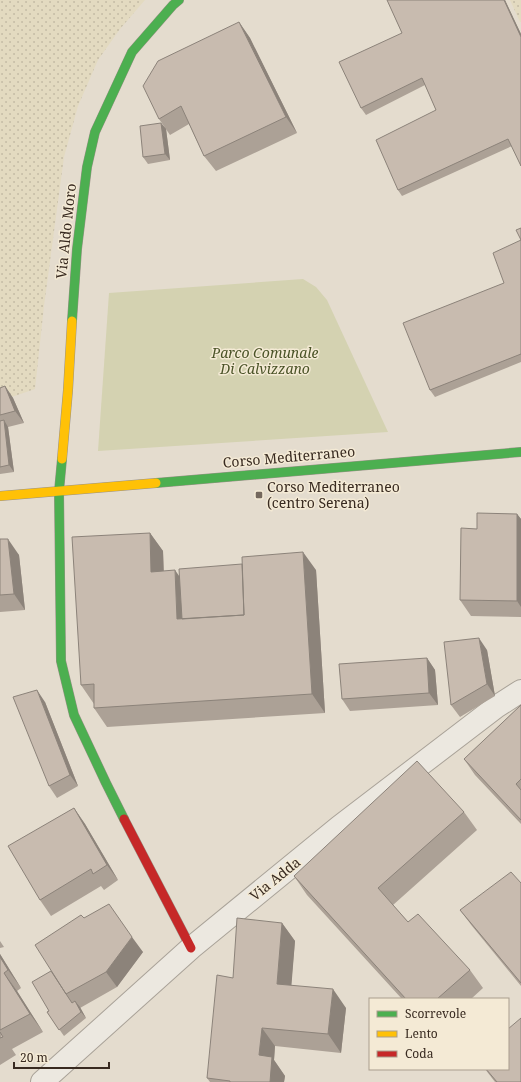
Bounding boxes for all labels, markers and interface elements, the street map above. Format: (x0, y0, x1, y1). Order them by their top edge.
street label: Via Aldo Moro (51, 182, 80, 280)
park label: Parco Comunale Di Calvizzano (211, 343, 319, 378)
street label: Corso Mediterraneo (222, 441, 356, 472)
place label: Corso Mediterraneo (centro Serena) (267, 477, 400, 512)
marker: Corso Mediterraneo (centro Serena) (254, 490, 264, 500)
street label: Via Adda (245, 852, 304, 905)
legend (369, 998, 509, 1070)
text: Scorrevole (405, 1005, 466, 1022)
text: Lento (405, 1025, 438, 1042)
scale bar (14, 1044, 109, 1070)
text: Coda (405, 1045, 434, 1062)
text: 20 m (20, 1049, 48, 1066)

